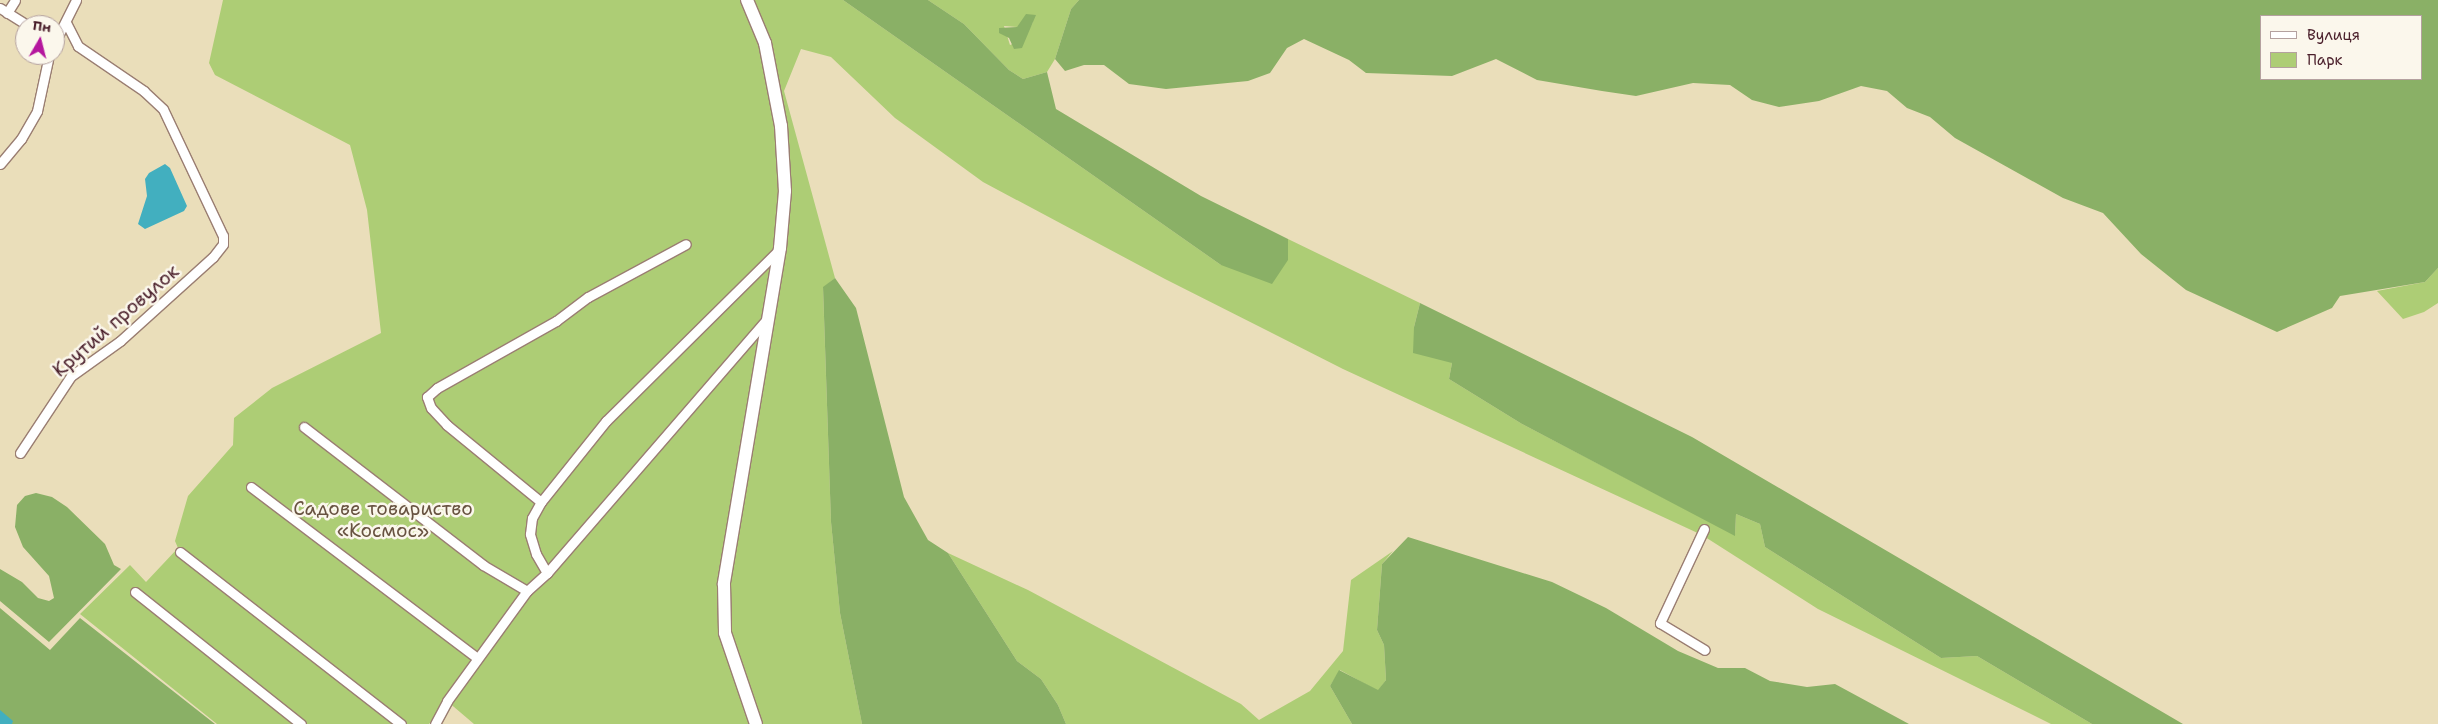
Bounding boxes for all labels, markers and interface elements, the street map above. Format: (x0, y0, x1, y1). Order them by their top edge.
north arrow (15, 15, 65, 65)
legend (2260, 15, 2423, 80)
text: Пн (32, 16, 52, 36)
text: Вулиця (2307, 25, 2360, 45)
text: Парк (2307, 50, 2343, 70)
street label: Крутий провулок (48, 260, 184, 382)
park label: Садове товариство «Космос» (293, 498, 473, 542)

